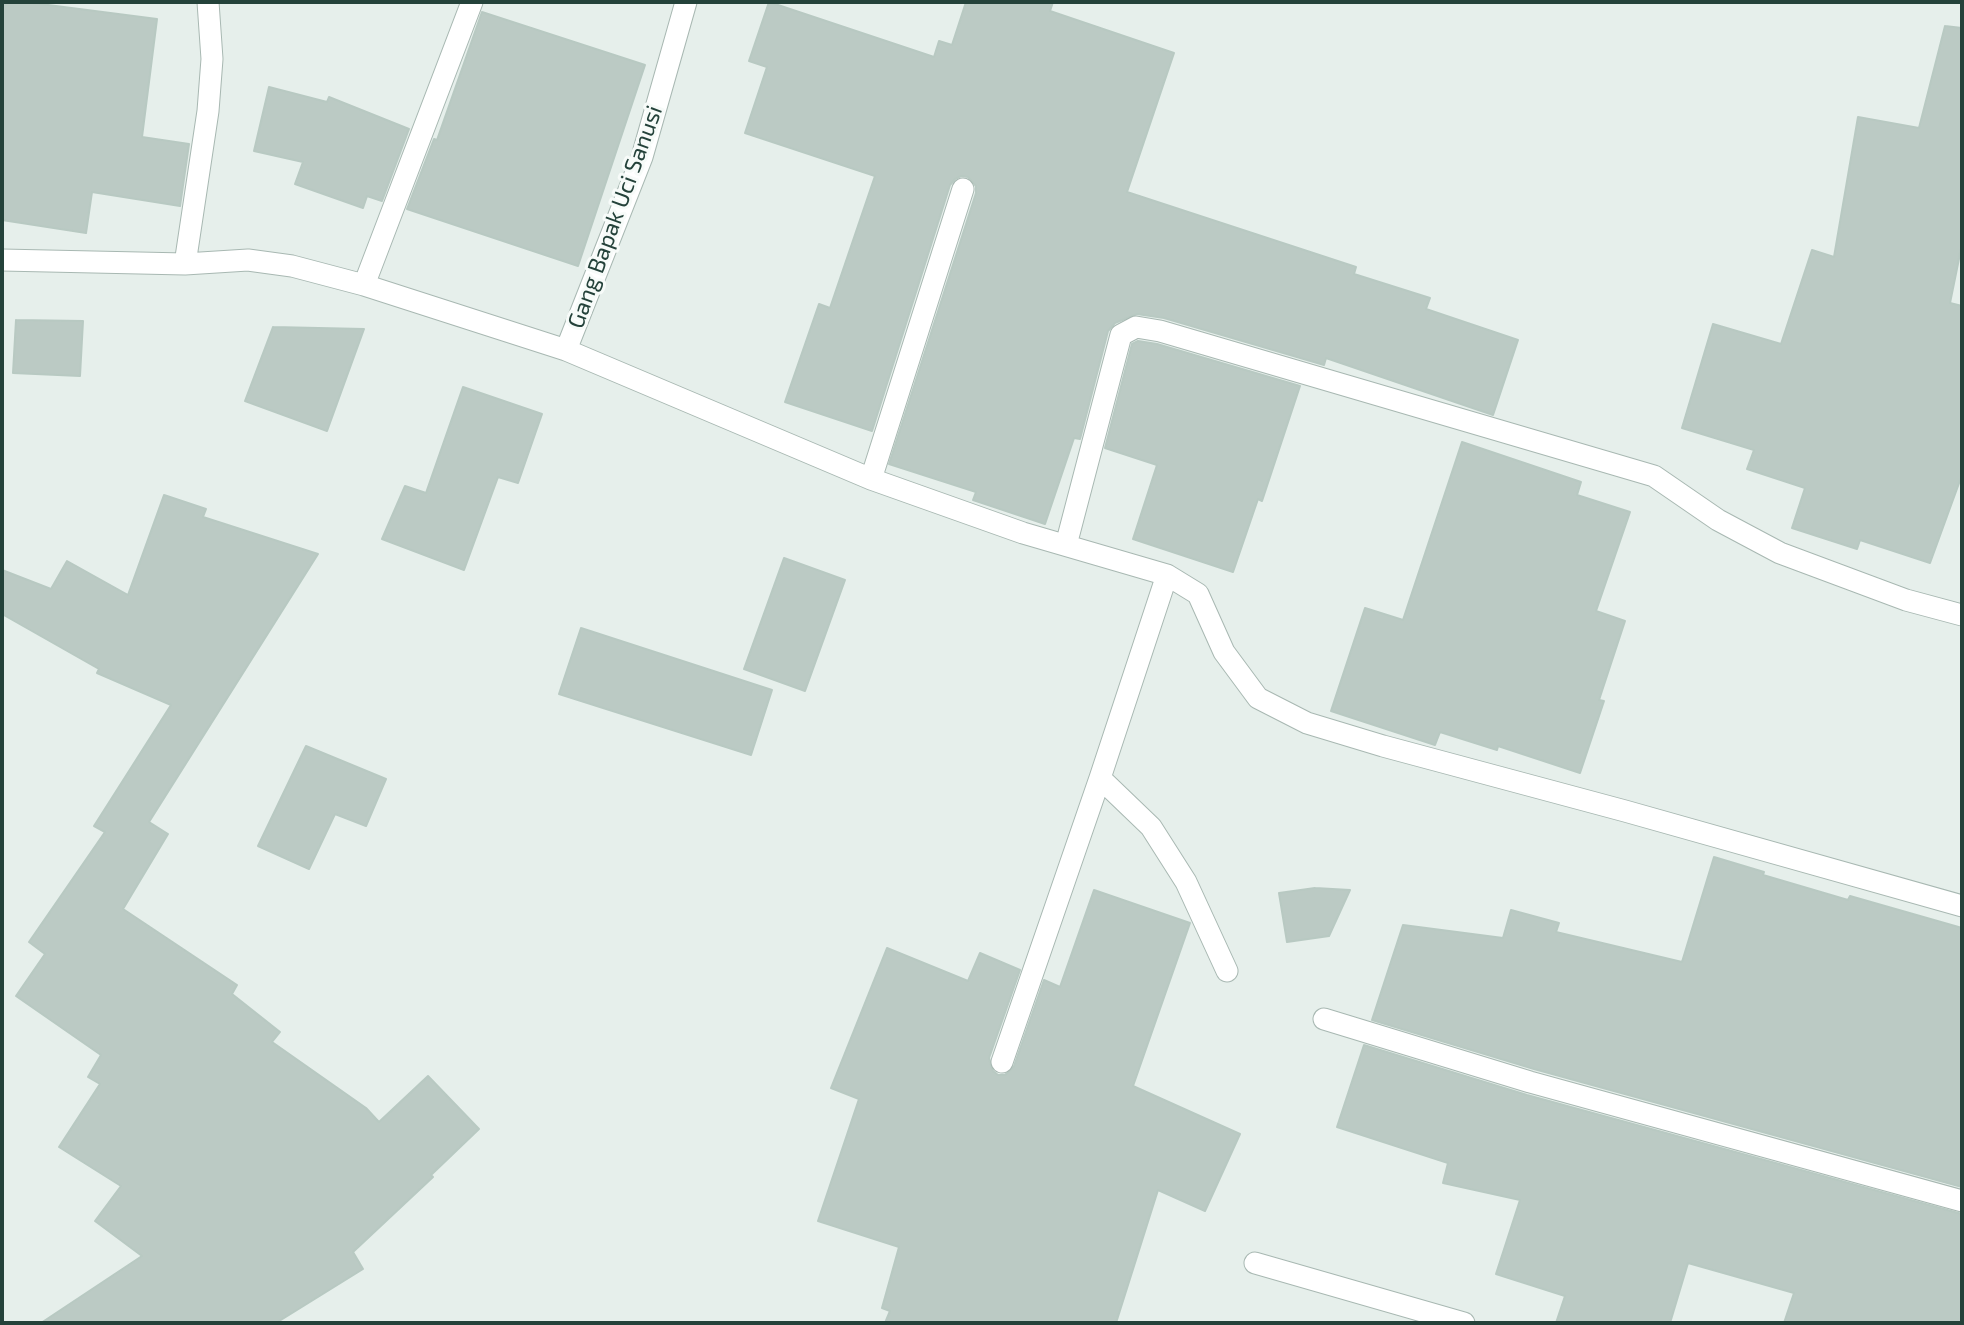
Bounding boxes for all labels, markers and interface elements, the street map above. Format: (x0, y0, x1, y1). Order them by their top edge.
street label: Gang Bapak Uci Sanusi (562, 102, 668, 332)

